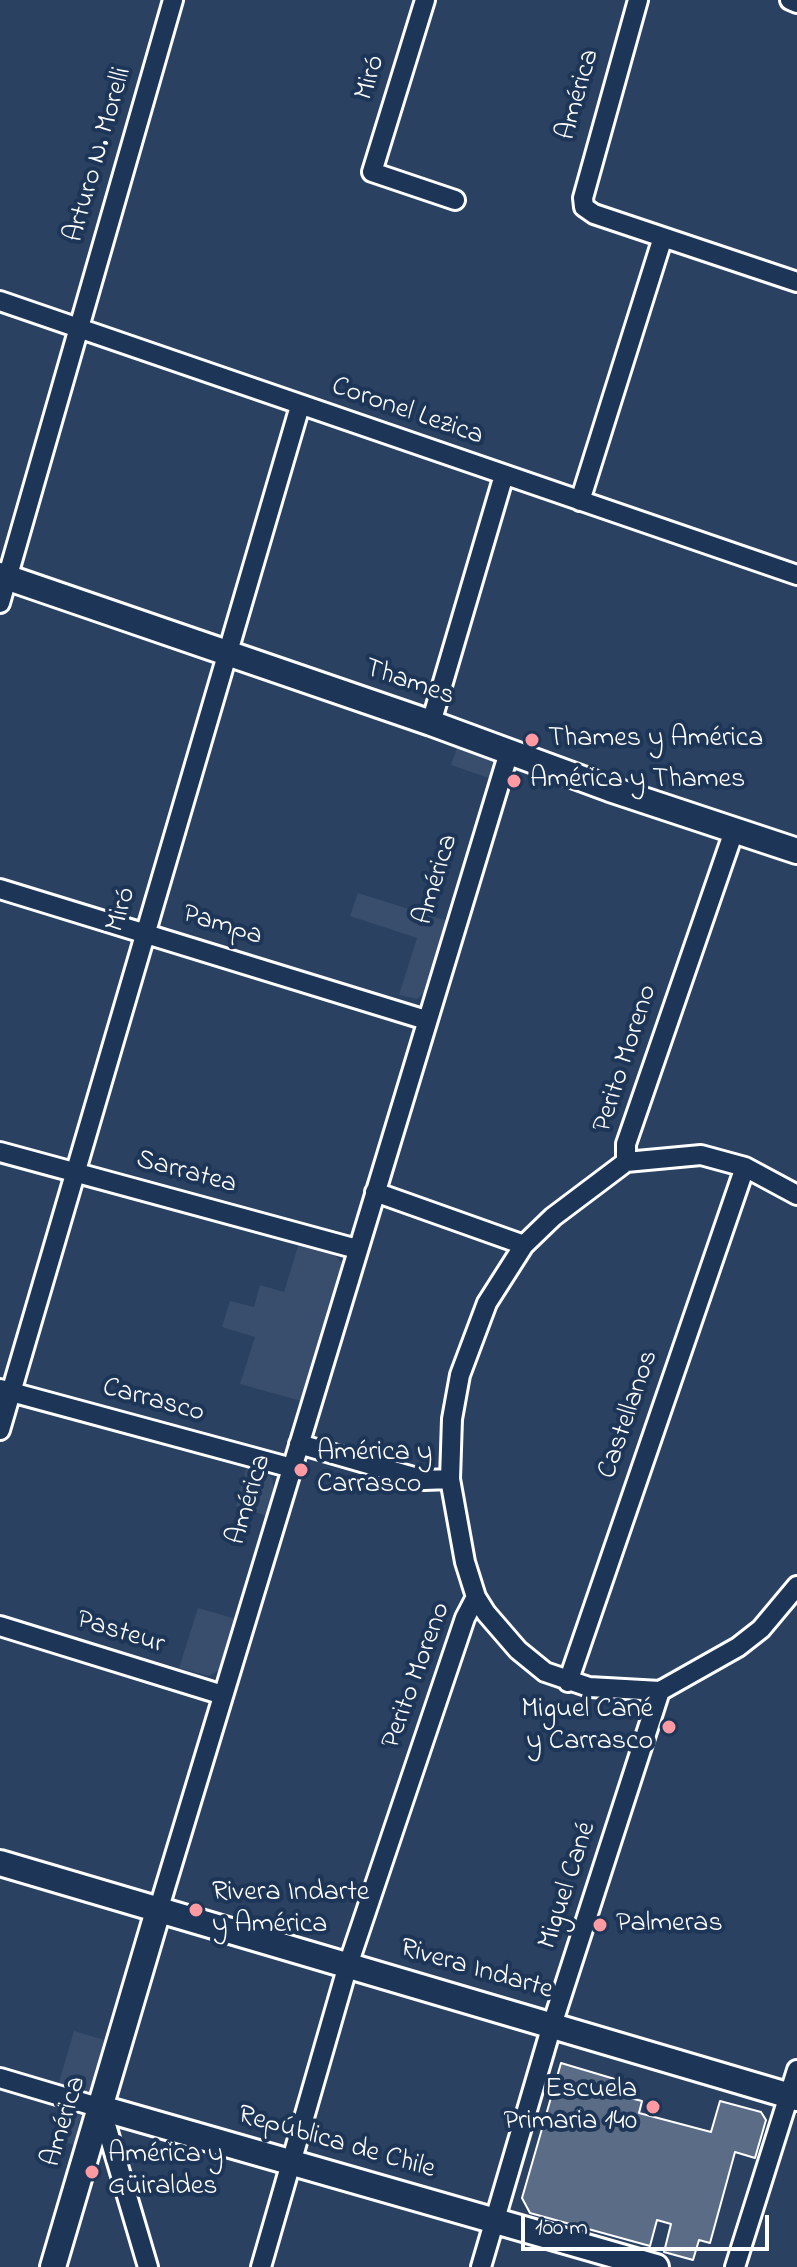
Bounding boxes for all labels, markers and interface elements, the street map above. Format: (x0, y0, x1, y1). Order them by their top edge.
street label: América (551, 46, 609, 144)
street label: Miró (349, 51, 395, 105)
street label: Arturo N. Morelli (59, 64, 141, 246)
street label: Coronel Lezica (327, 371, 487, 455)
street label: Thames (360, 653, 458, 715)
place label: Thames y América (548, 723, 763, 757)
marker: Thames y América (523, 731, 541, 749)
place label: América y Thames (530, 764, 745, 798)
marker: América y Thames (505, 772, 523, 790)
street label: América (408, 831, 468, 929)
street label: Miró (100, 883, 146, 937)
street label: Pampa (178, 899, 266, 955)
street label: Perito Moreno (587, 981, 667, 1137)
street label: Sarratea (132, 1144, 240, 1204)
street label: Castellanos (592, 1346, 668, 1484)
street label: Carrasco (98, 1372, 208, 1432)
place label: América y Carrasco (317, 1437, 432, 1503)
street label: América (221, 1451, 281, 1549)
marker: América y Carrasco (292, 1461, 310, 1479)
street label: Perito Moreno (376, 1598, 460, 1754)
street label: Pasteur (72, 1605, 168, 1663)
place label: Miguel Cané y Carrasco (521, 1694, 653, 1760)
marker: Miguel Cané y Carrasco (660, 1718, 678, 1736)
street label: Miguel Cané (533, 1818, 605, 1954)
place label: Rivera Indarte y América (212, 1877, 369, 1943)
marker: Rivera Indarte y América (187, 1901, 205, 1919)
place label: Palmeras (616, 1908, 723, 1942)
marker: Palmeras (591, 1916, 609, 1934)
street label: Rivera Indarte (396, 1933, 556, 2009)
street label: América (36, 2073, 96, 2171)
place label: Escuela Primaria 140 (504, 2074, 637, 2140)
marker: Escuela Primaria 140 (644, 2098, 662, 2116)
street label: República de Chile (233, 2100, 439, 2188)
place label: América y Güiraldes (108, 2139, 223, 2205)
marker: América y Güiraldes (83, 2163, 101, 2181)
scale bar (525, 2199, 773, 2249)
text: 100 m (535, 2211, 588, 2246)

